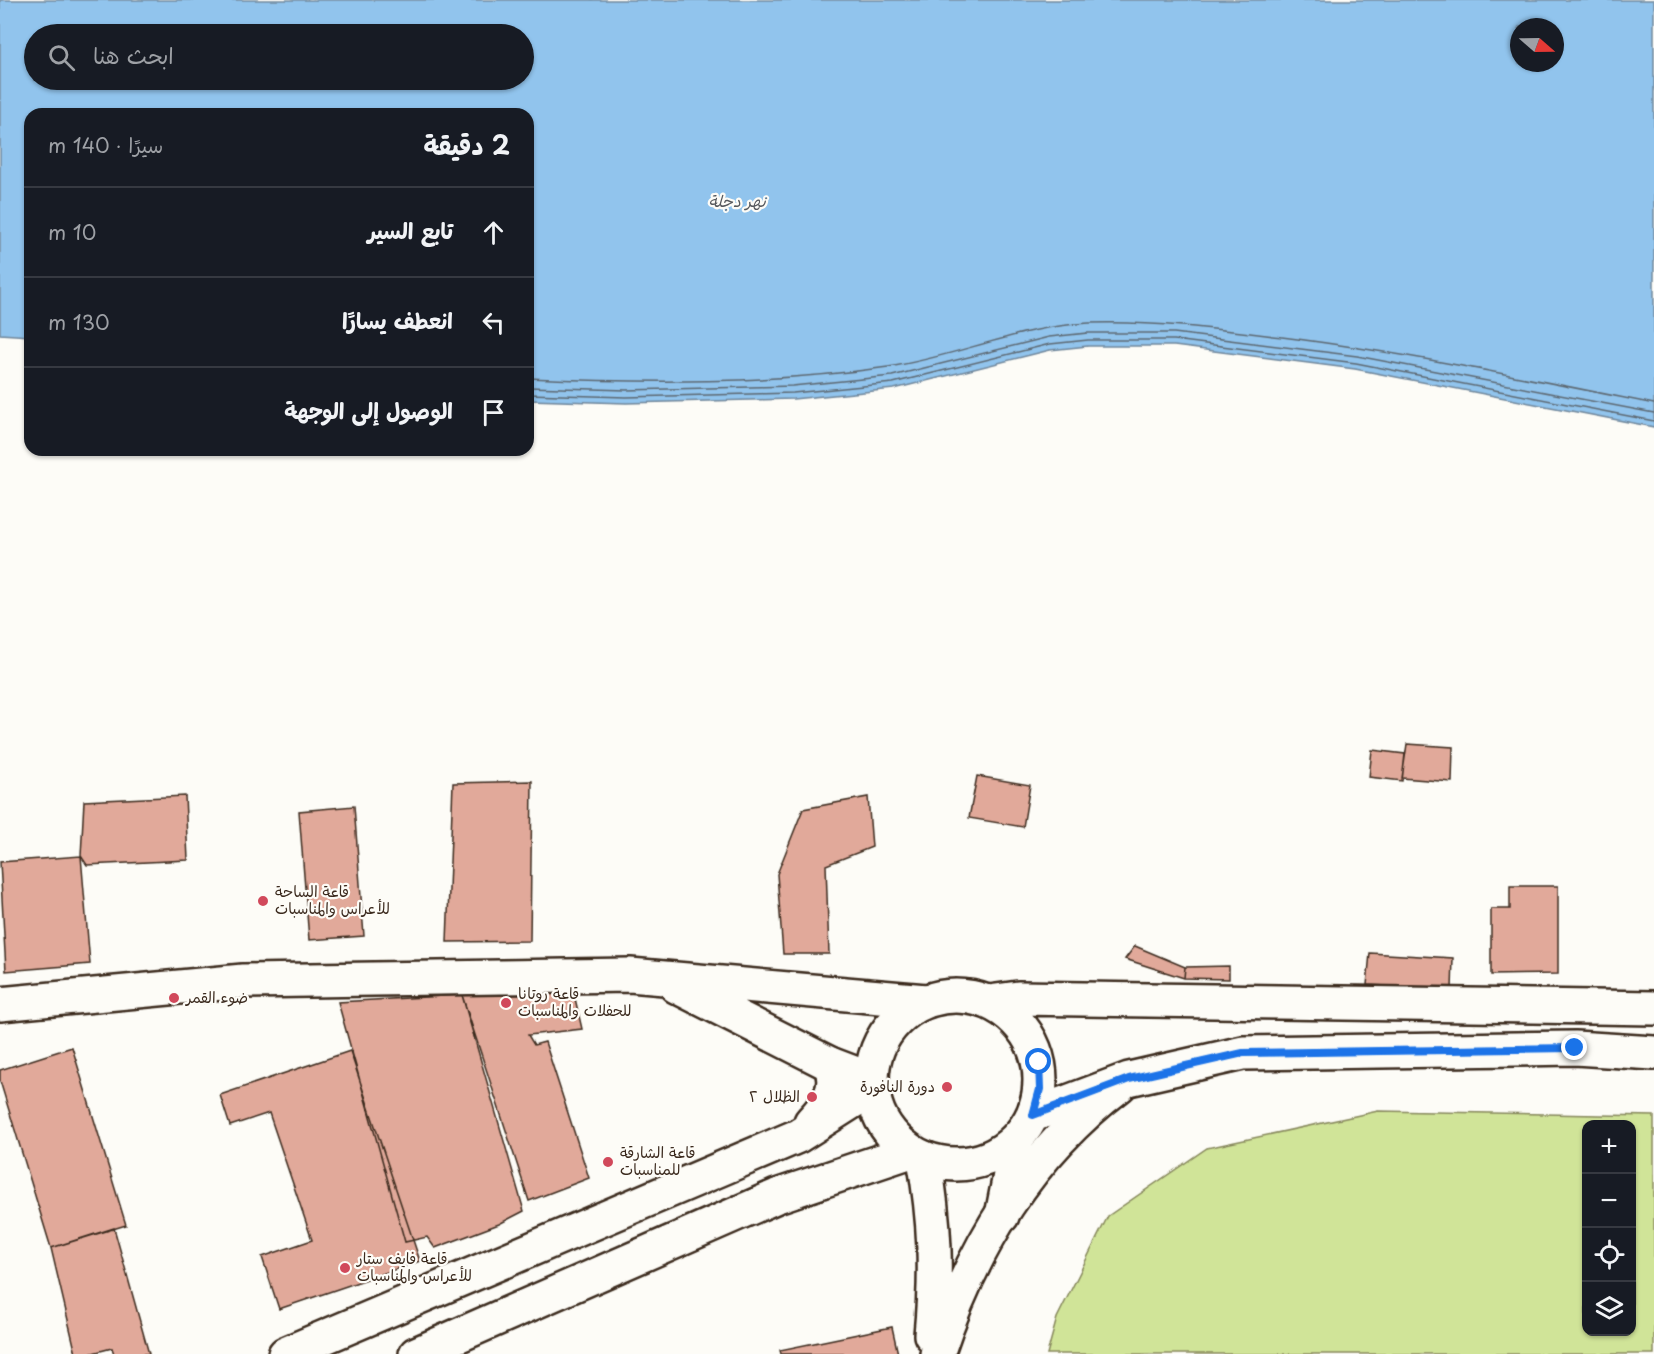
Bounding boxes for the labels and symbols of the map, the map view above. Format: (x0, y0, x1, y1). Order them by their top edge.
north arrow (1510, 18, 1564, 72)
water label: نهر دجلة (708, 188, 768, 212)
place label: قاعة الساحة للأعراس والمناسبات (275, 879, 390, 919)
marker: قاعة الساحة للأعراس والمناسبات (256, 894, 270, 908)
place label: قاعة روتانا للحفلات والمناسبات (518, 981, 632, 1021)
place label: ضوء القمر (185, 985, 248, 1008)
marker: ضوء القمر (167, 991, 181, 1005)
marker: قاعة روتانا للحفلات والمناسبات (499, 996, 513, 1010)
route end (1561, 1034, 1587, 1060)
route start (1025, 1048, 1051, 1074)
place label: دورة النافورة (860, 1074, 935, 1097)
marker: دورة النافورة (940, 1080, 954, 1094)
place label: الظلال ٢ (749, 1084, 800, 1107)
marker: الظلال ٢ (805, 1090, 819, 1104)
place label: قاعة الشارقة للمناسبات (620, 1140, 695, 1180)
marker: قاعة الشارقة للمناسبات (601, 1155, 615, 1169)
place label: قاعة فايف ستار للأعراس والمناسبات (356, 1246, 472, 1286)
marker: قاعة فايف ستار للأعراس والمناسبات (338, 1261, 352, 1275)

